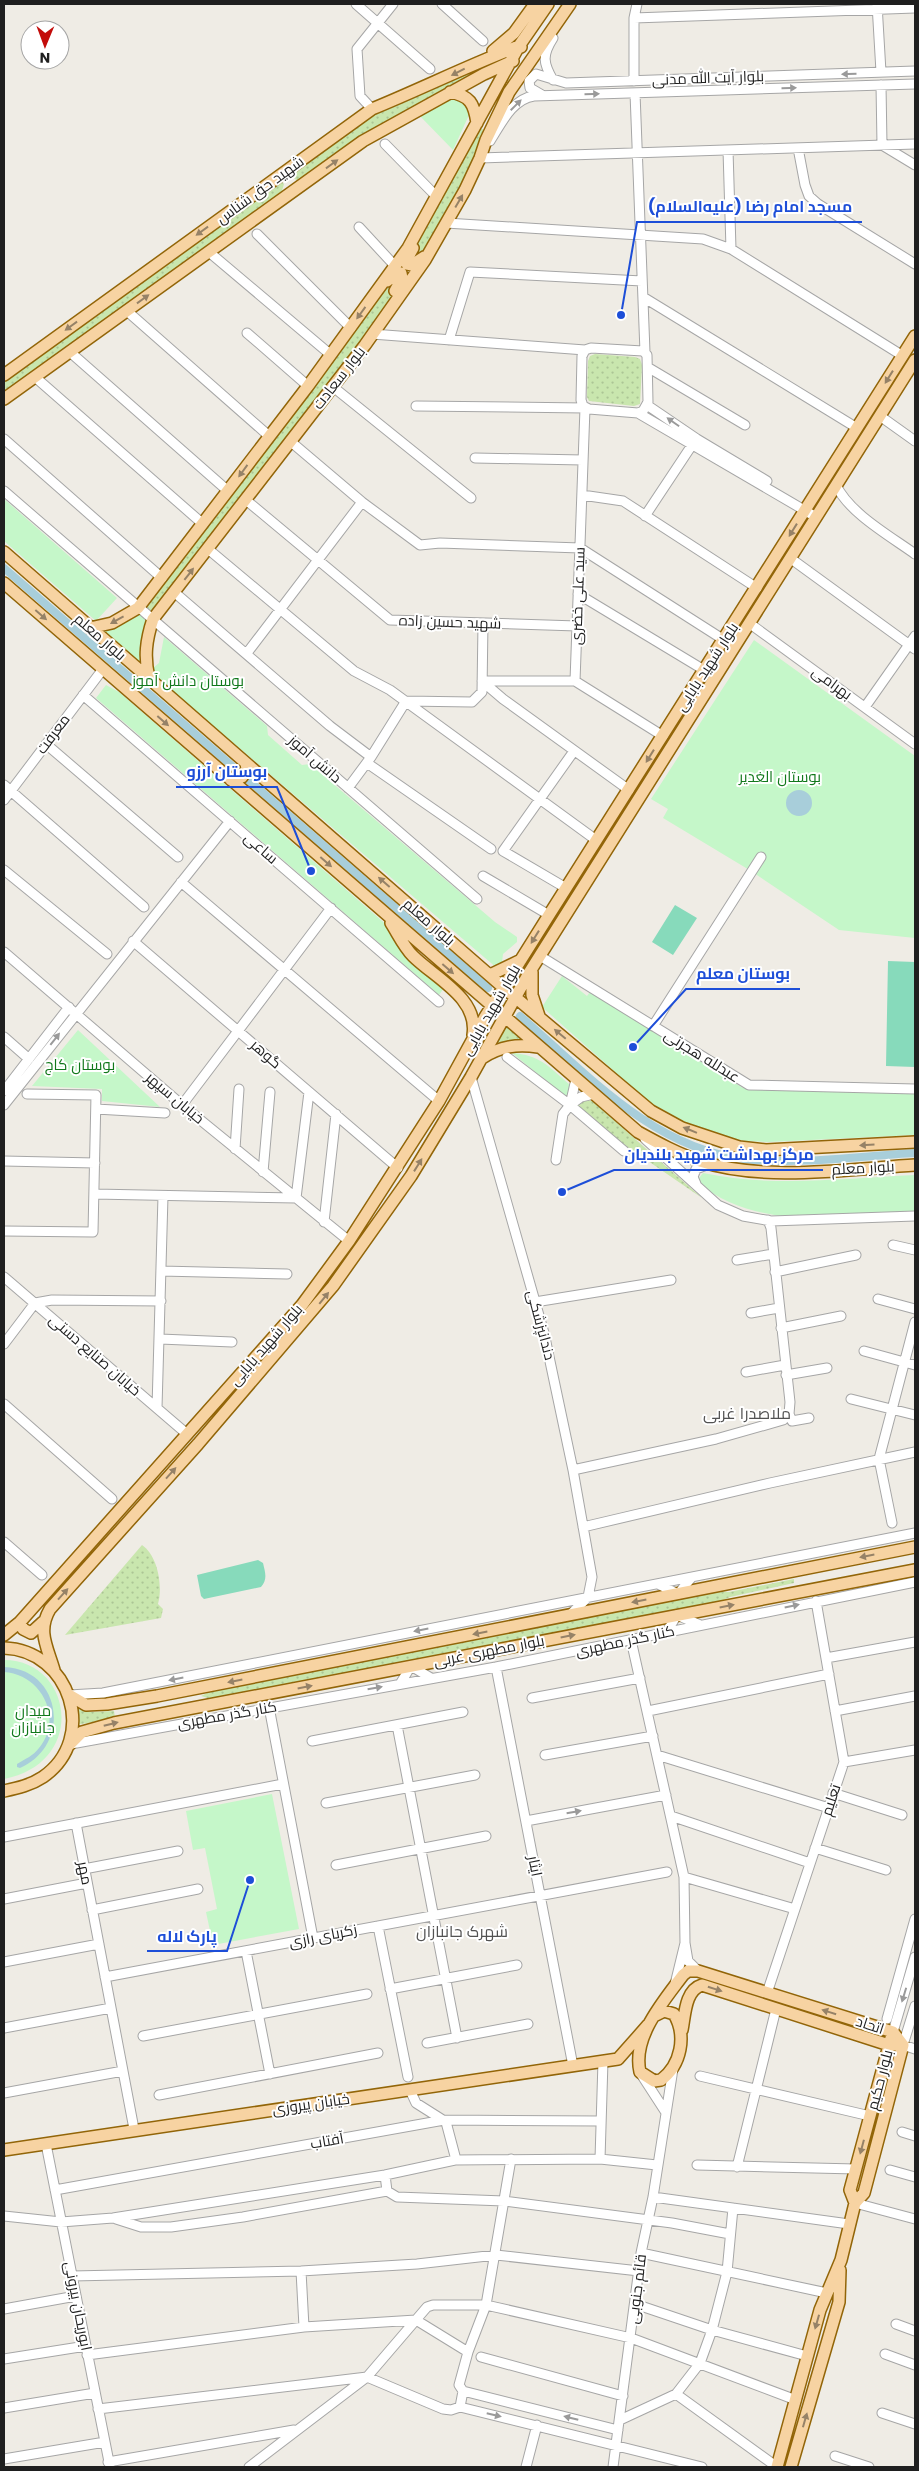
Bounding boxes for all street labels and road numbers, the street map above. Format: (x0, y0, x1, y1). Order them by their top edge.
street label: بلوار آیت الله مدنی (651, 65, 764, 90)
street label: شهید حق شناس (212, 151, 308, 229)
street label: بلوار سعادت (307, 342, 370, 414)
street label: سید علی خضری (565, 547, 590, 645)
street label: بلوار معلم (70, 608, 131, 665)
street label: شهید حسین زاده (398, 609, 502, 634)
street label: بلوار شهید بابایی (670, 618, 743, 715)
street label: بهرامی (808, 661, 857, 704)
street label: معرفت (31, 709, 75, 758)
street label: دانش آموز (283, 729, 346, 788)
street label: ساعی (240, 827, 283, 868)
street label: بلوار معلم (399, 893, 460, 950)
street label: بلوار شهید بابایی (456, 960, 525, 1059)
street label: عبدلله هجرتی (660, 1024, 744, 1087)
street label: گوهر (245, 1033, 287, 1073)
street label: خیابان سپهر (141, 1066, 209, 1128)
street label: بلوار معلم (831, 1155, 895, 1180)
street label: دندانپزشکی (522, 1287, 561, 1362)
street label: بلوار شهید بابایی (224, 1299, 307, 1390)
street label: خیابان صنایع دستی (44, 1309, 146, 1401)
street label: کنار گذر مطهری (573, 1620, 676, 1661)
street label: بلوار مطهری غربی (432, 1629, 546, 1672)
street label: کنار گذر مطهری (175, 1695, 278, 1734)
street label: تعلیم (816, 1781, 846, 1819)
street label: ایثار (523, 1853, 548, 1878)
street label: مهر (73, 1858, 98, 1887)
street label: زکریای رازی (287, 1919, 359, 1952)
street label: اتحاد (853, 2010, 887, 2039)
street label: بلوار حکیم (861, 2047, 898, 2112)
street label: خیابان پیروزی (271, 2088, 351, 2119)
street label: آفتاب (308, 2127, 345, 2154)
street label: قائم جنوبی (622, 2253, 651, 2325)
street label: ابوریحان بیرونی (60, 2259, 97, 2352)

